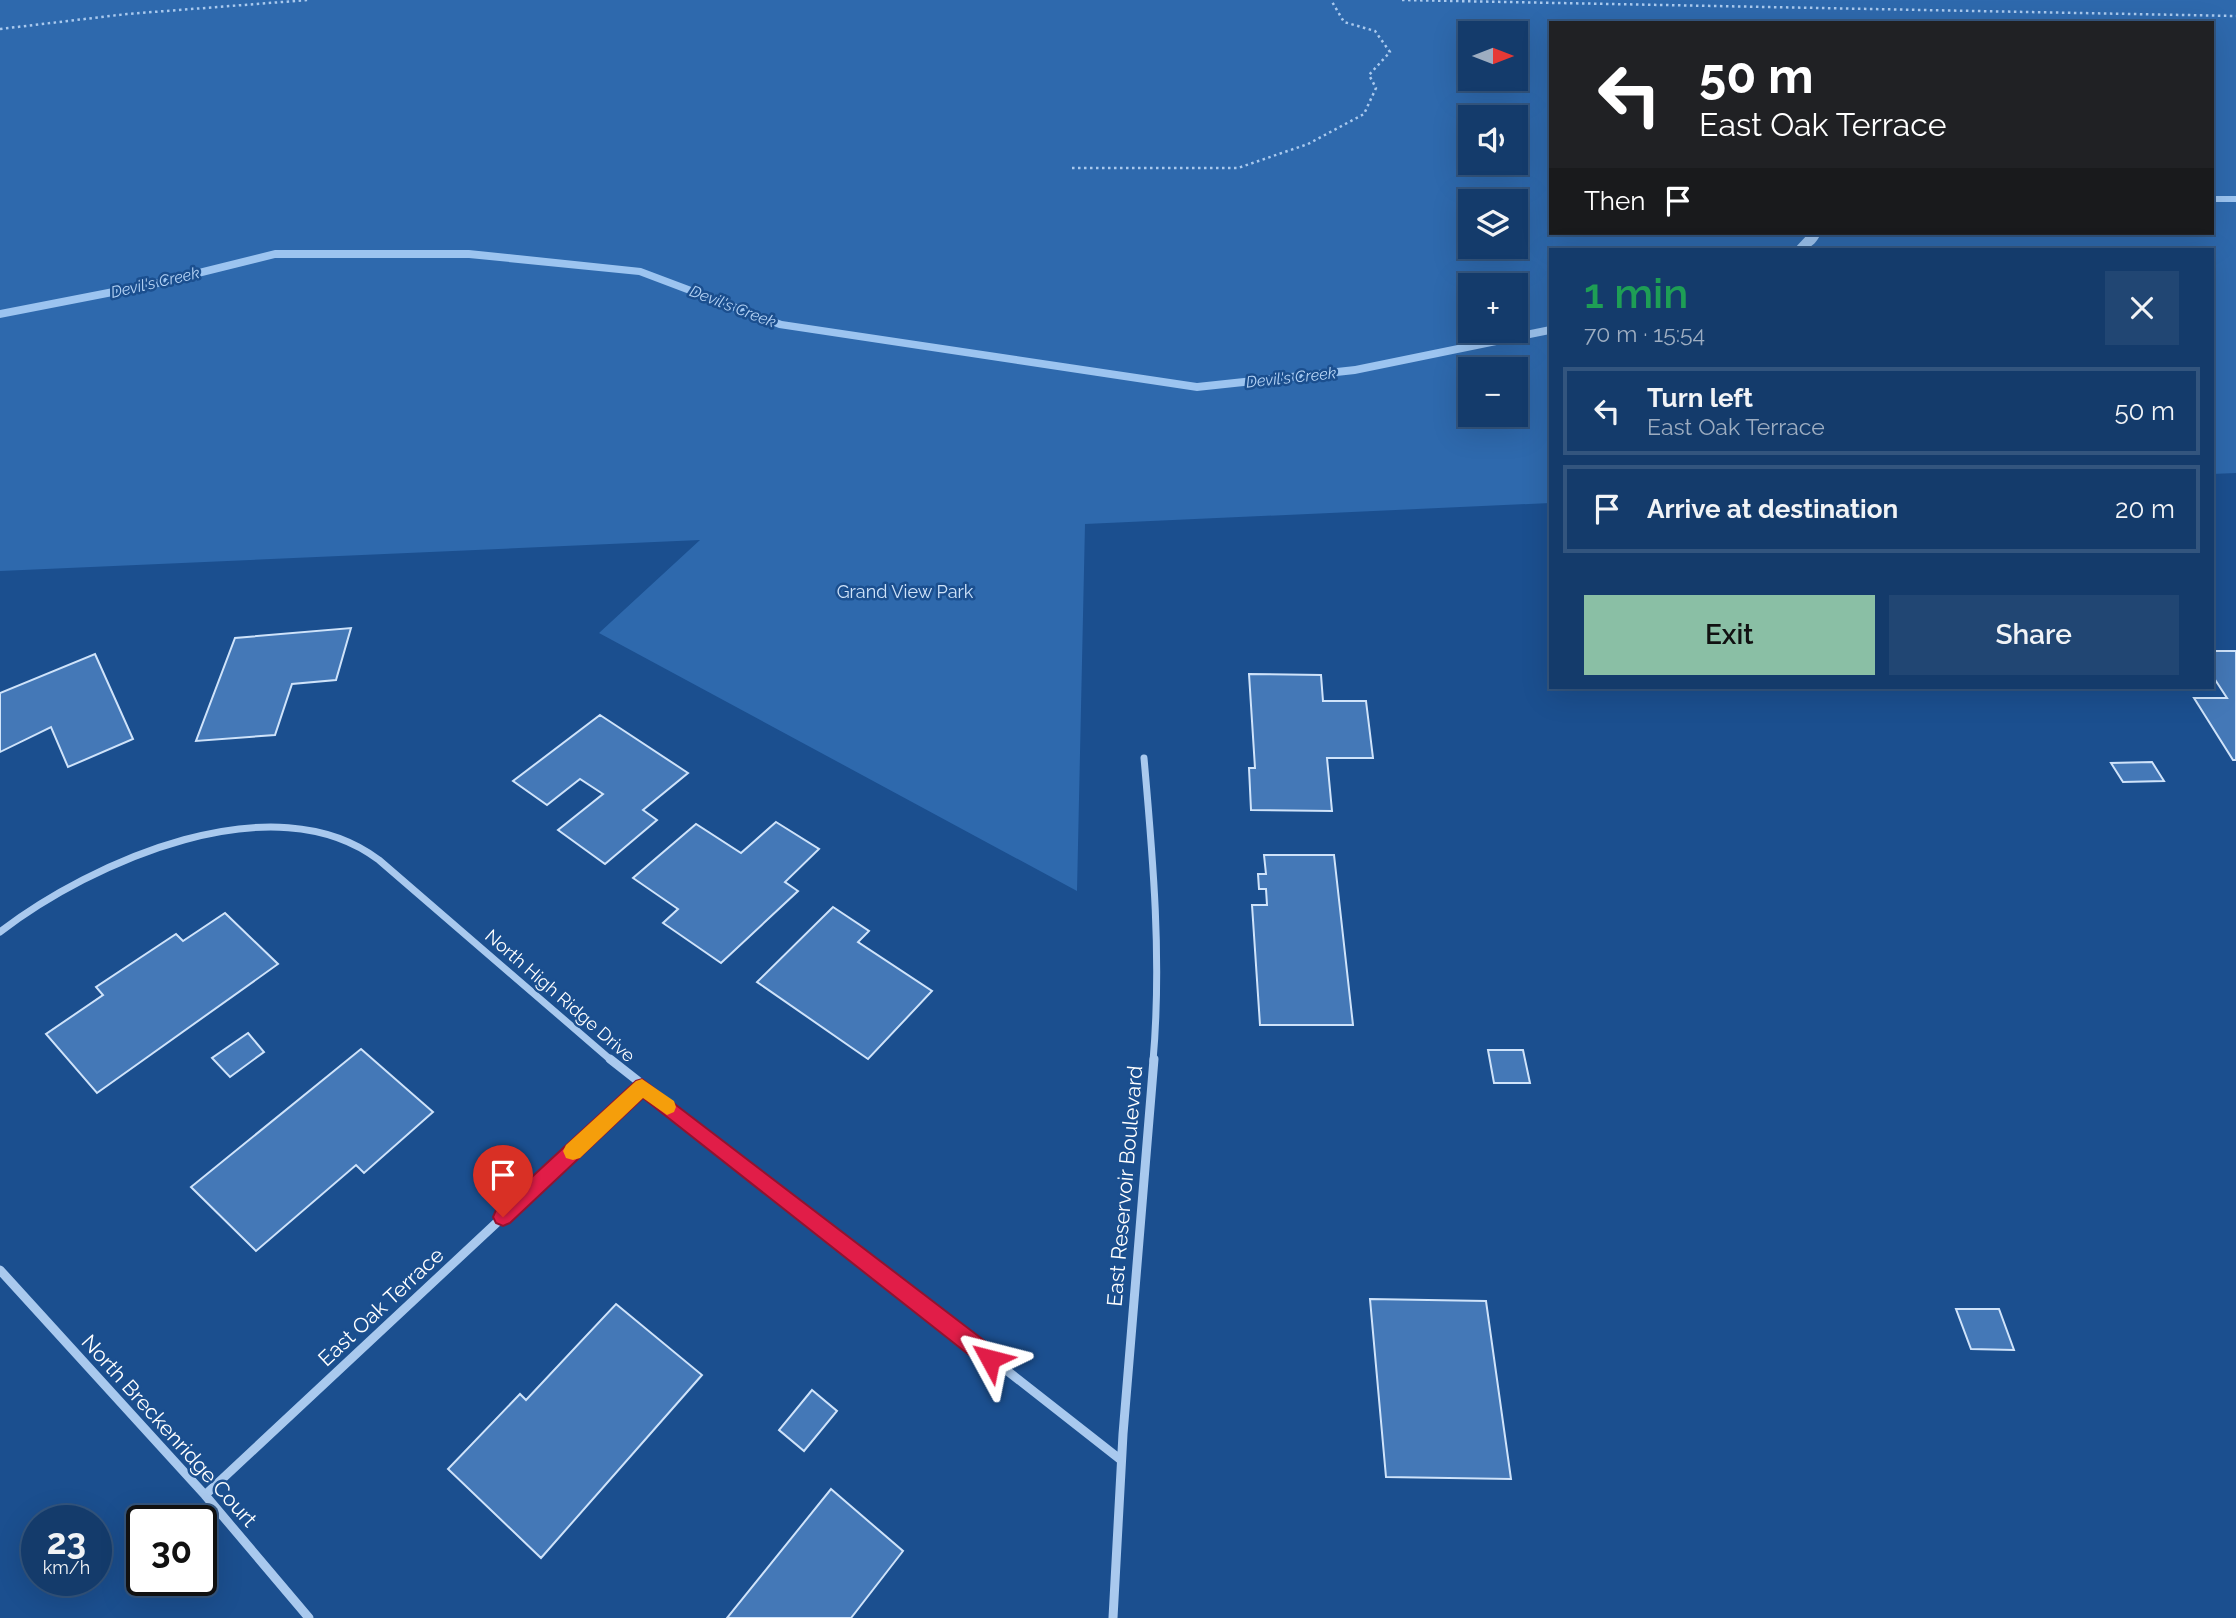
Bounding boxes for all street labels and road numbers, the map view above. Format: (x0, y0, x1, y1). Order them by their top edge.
street label: North High Ridge Drive (481, 925, 640, 1067)
street label: East Reservoir Boulevard (1102, 1065, 1147, 1307)
street label: East Oak Terrace (313, 1242, 449, 1371)
street label: North Breckenridge Court (76, 1329, 262, 1532)

